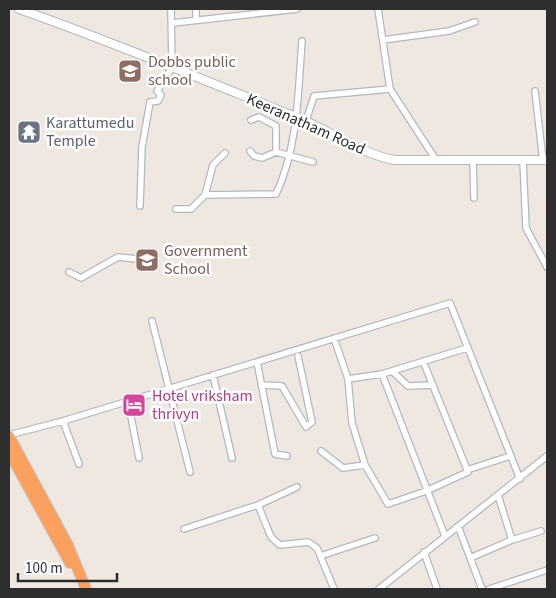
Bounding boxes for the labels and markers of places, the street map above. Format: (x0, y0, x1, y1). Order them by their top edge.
place label: Dobbs public school (148, 51, 236, 91)
school or university icon: Dobbs public school (117, 58, 143, 84)
place label: Karattumedu Temple (46, 112, 134, 152)
temple icon: Karattumedu Temple (16, 119, 42, 145)
place label: Government School (164, 240, 248, 280)
school or university icon: Government School (134, 247, 160, 273)
place label: Hotel vriksham thrivyn (152, 385, 253, 425)
hotel icon: Hotel vriksham thrivyn (121, 392, 147, 418)

